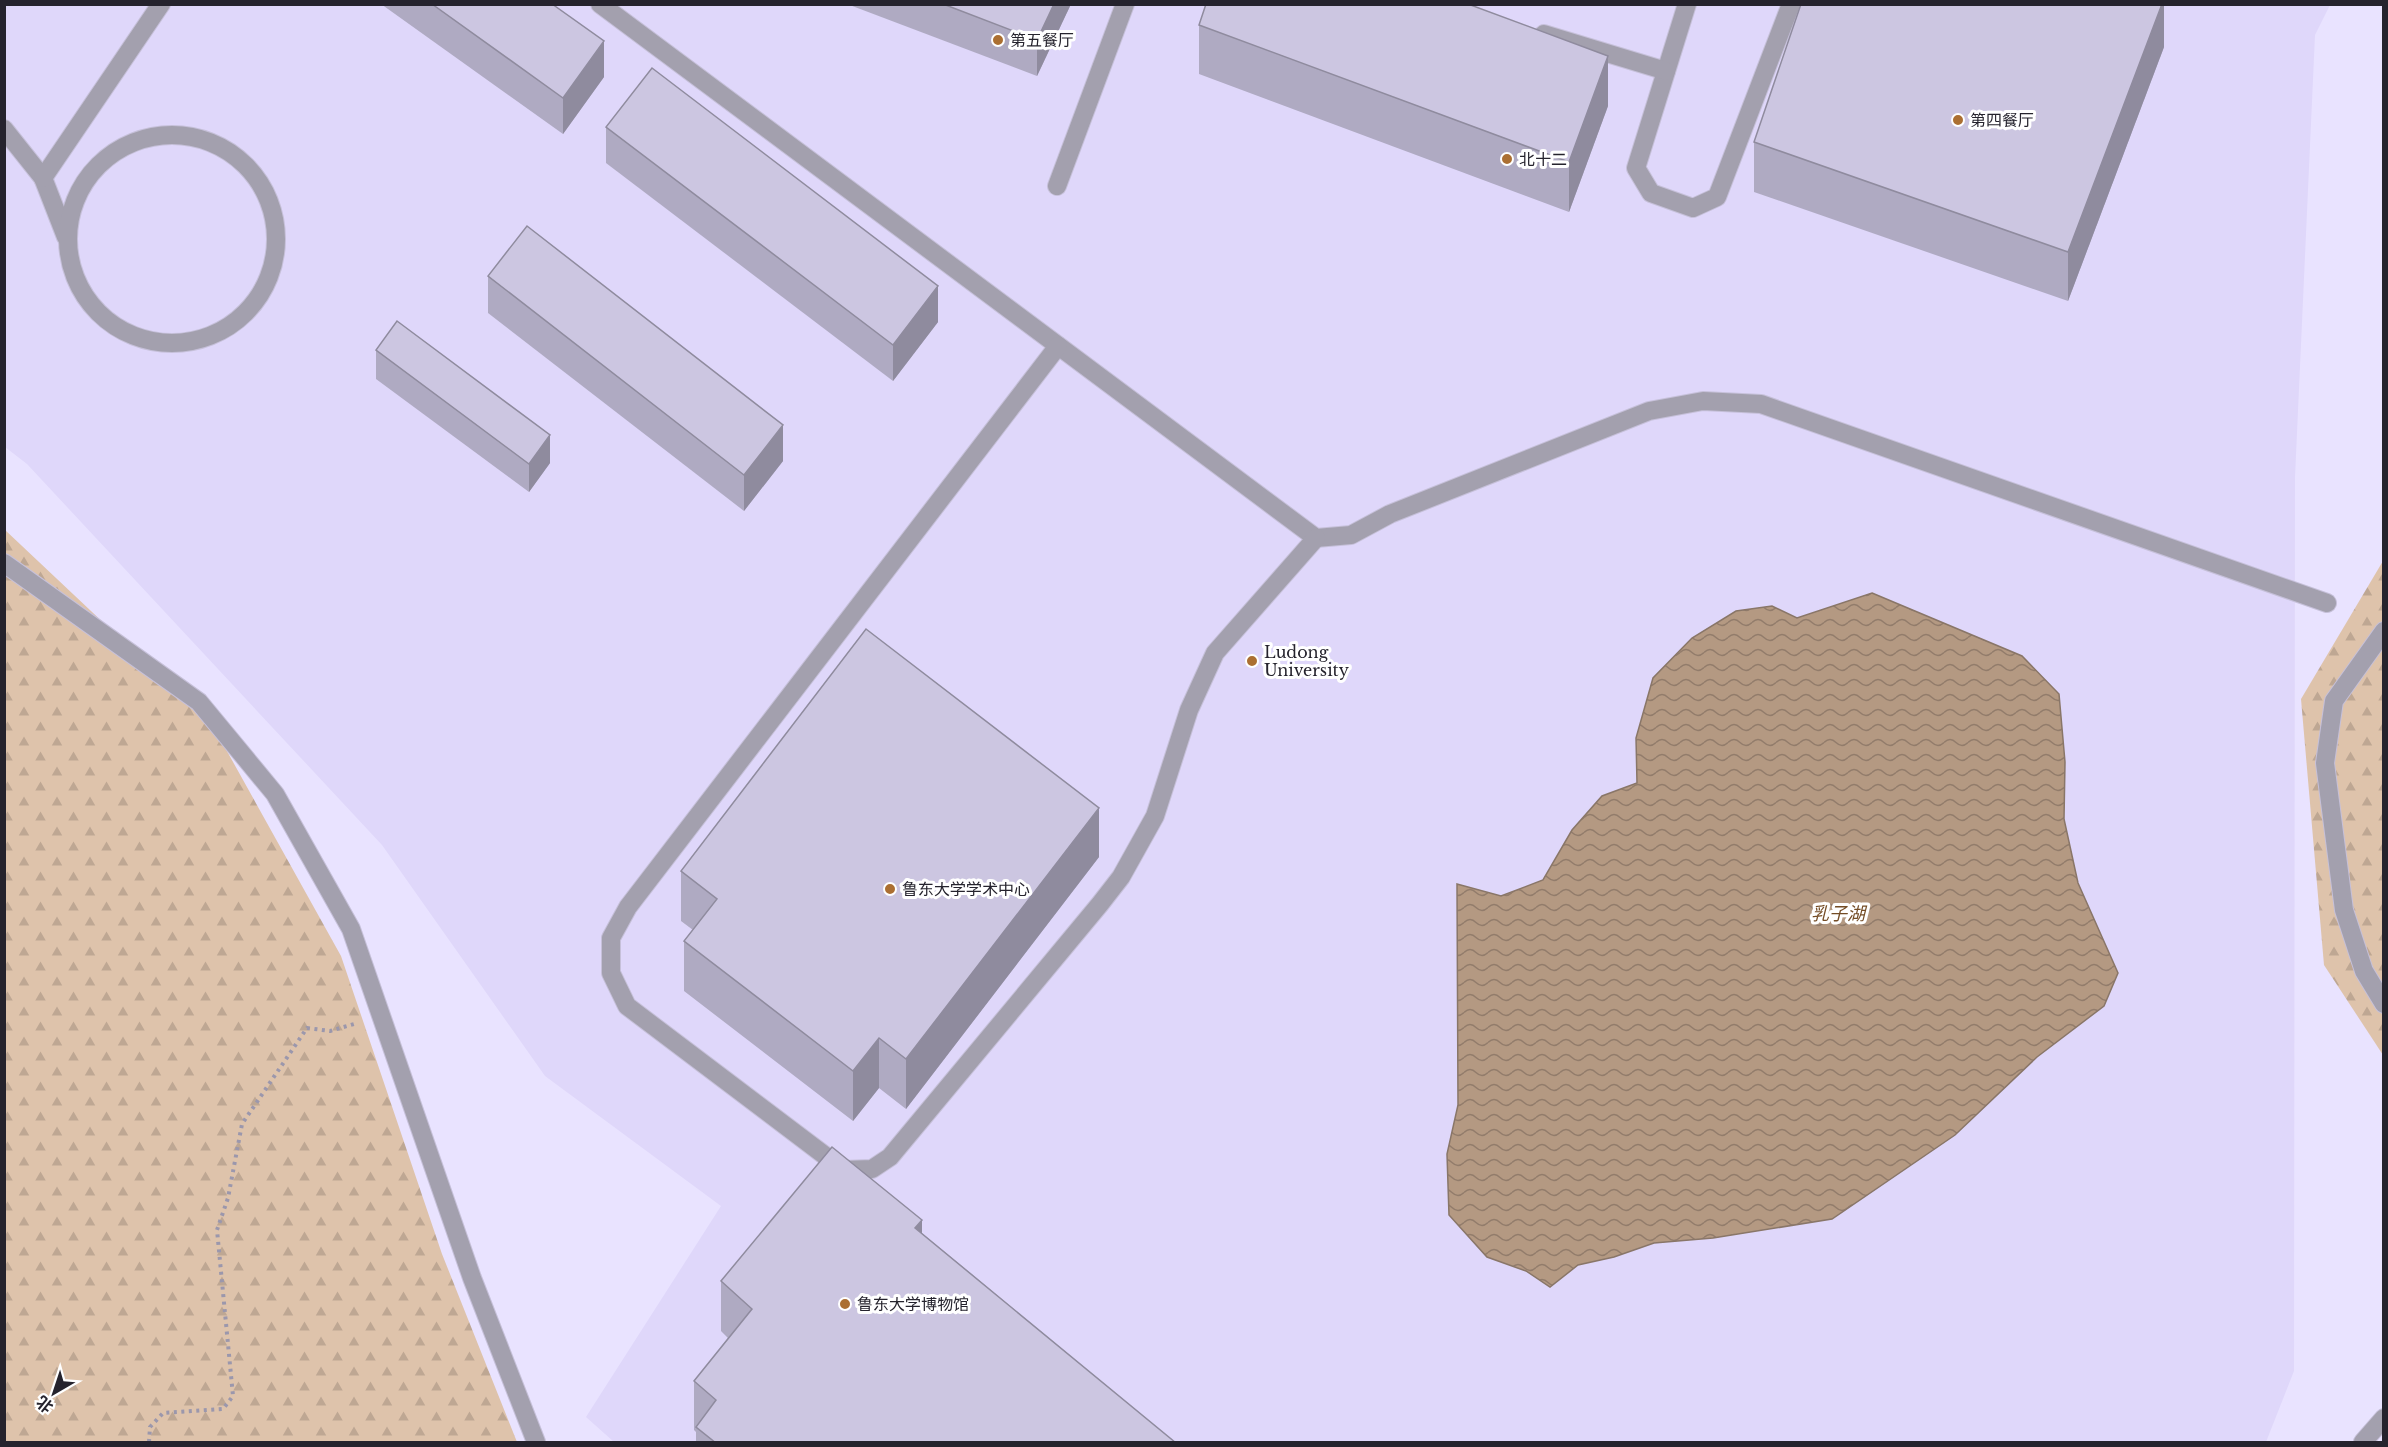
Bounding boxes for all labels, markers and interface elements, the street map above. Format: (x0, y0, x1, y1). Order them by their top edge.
place label: 第五餐厅 (1010, 30, 1074, 50)
marker: 第五餐厅 (991, 33, 1005, 47)
place label: 第四餐厅 (1970, 110, 2034, 130)
marker: 第四餐厅 (1951, 113, 1965, 127)
place label: 北十二 (1519, 149, 1567, 169)
marker: 北十二 (1500, 152, 1514, 166)
place label: Ludong University (1264, 642, 1350, 680)
marker: Ludong University (1245, 654, 1259, 668)
place label: 鲁东大学学术中心 (902, 879, 1030, 899)
marker: 鲁东大学学术中心 (883, 882, 897, 896)
water label: 乳子湖 (1811, 903, 1868, 925)
place label: 鲁东大学博物馆 (857, 1294, 969, 1314)
marker: 鲁东大学博物馆 (838, 1297, 852, 1311)
north arrow (24, 1363, 84, 1423)
text: 北 (32, 1392, 57, 1417)

